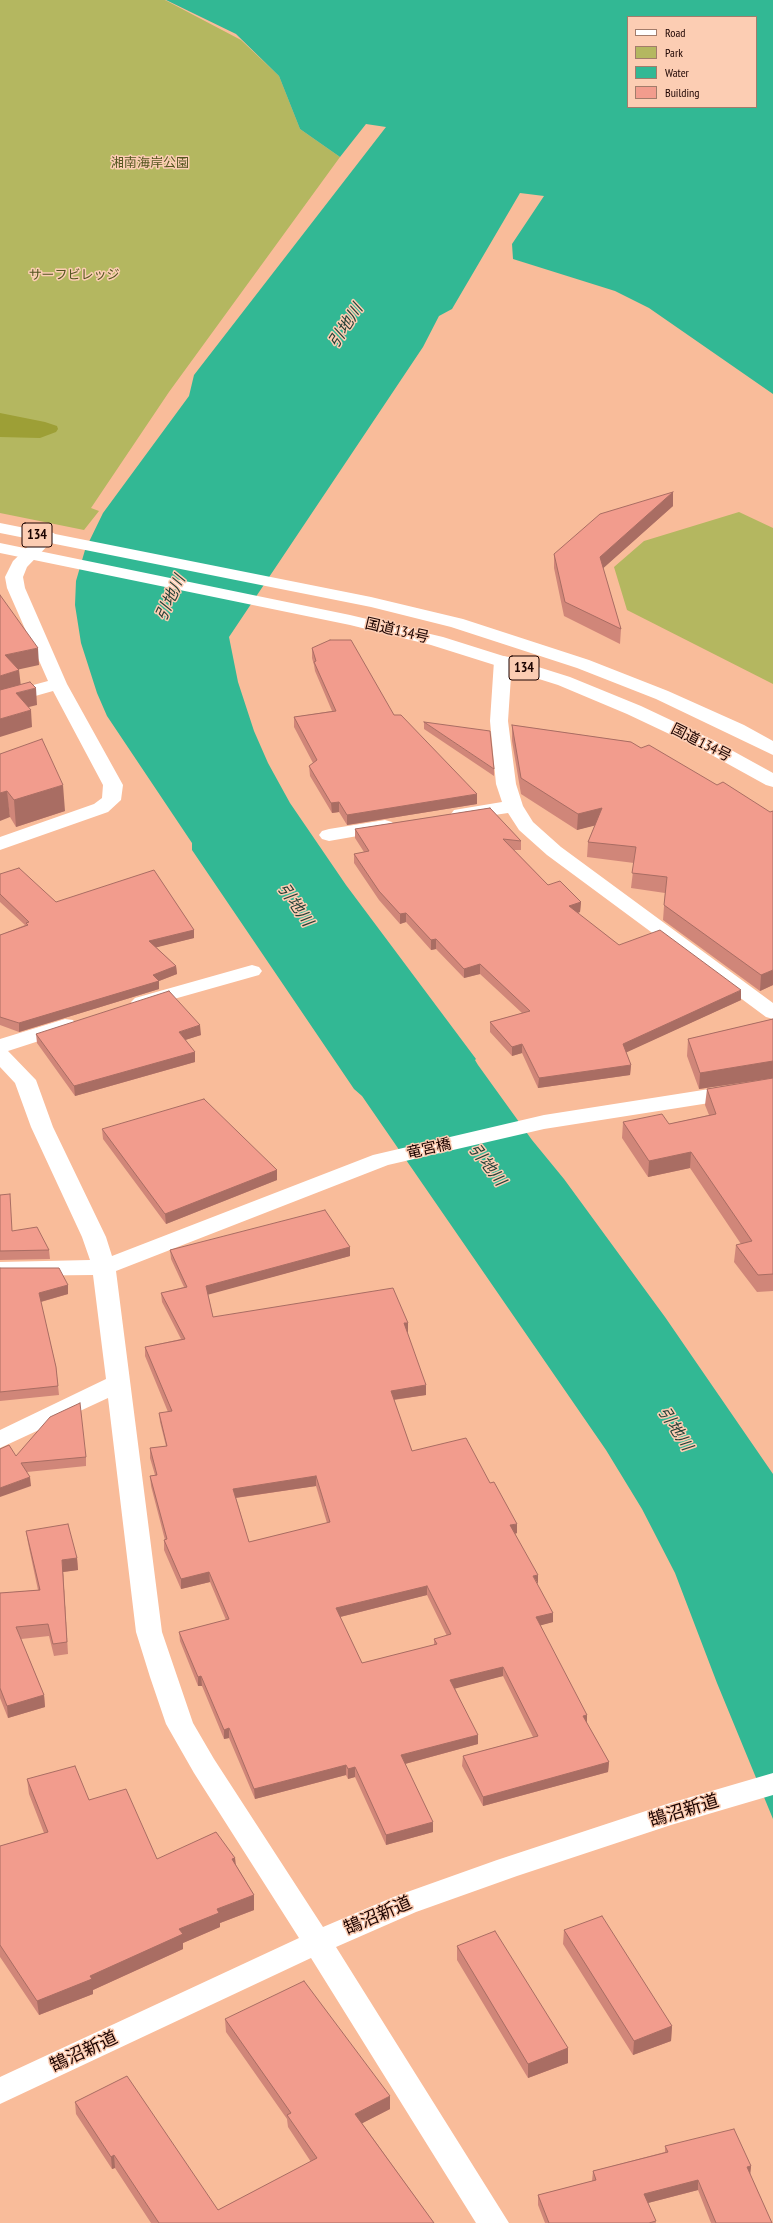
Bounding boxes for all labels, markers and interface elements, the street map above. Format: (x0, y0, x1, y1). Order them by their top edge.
legend (627, 16, 757, 108)
text: Road (665, 25, 685, 40)
text: Park (665, 45, 683, 60)
text: Water (665, 65, 689, 80)
text: Building (665, 85, 700, 100)
park label: 湘南海岸公園 (111, 155, 189, 171)
park label: サーフビレッジ (29, 267, 119, 283)
water label: 引地川 (325, 301, 367, 351)
road number: 134 (22, 523, 52, 547)
water label: 引地川 (152, 572, 190, 624)
street label: 国道134号 (363, 615, 431, 647)
road number: 134 (509, 656, 539, 680)
street label: 国道134号 (668, 720, 734, 766)
water label: 引地川 (273, 880, 317, 930)
street label: 竜宮橋 (405, 1135, 453, 1163)
water label: 引地川 (465, 1140, 509, 1190)
water label: 引地川 (654, 1404, 696, 1454)
street label: 鵠沼新道 (646, 1790, 722, 1832)
street label: 鵠沼新道 (341, 1892, 415, 1940)
street label: 鵠沼新道 (47, 2027, 121, 2077)

